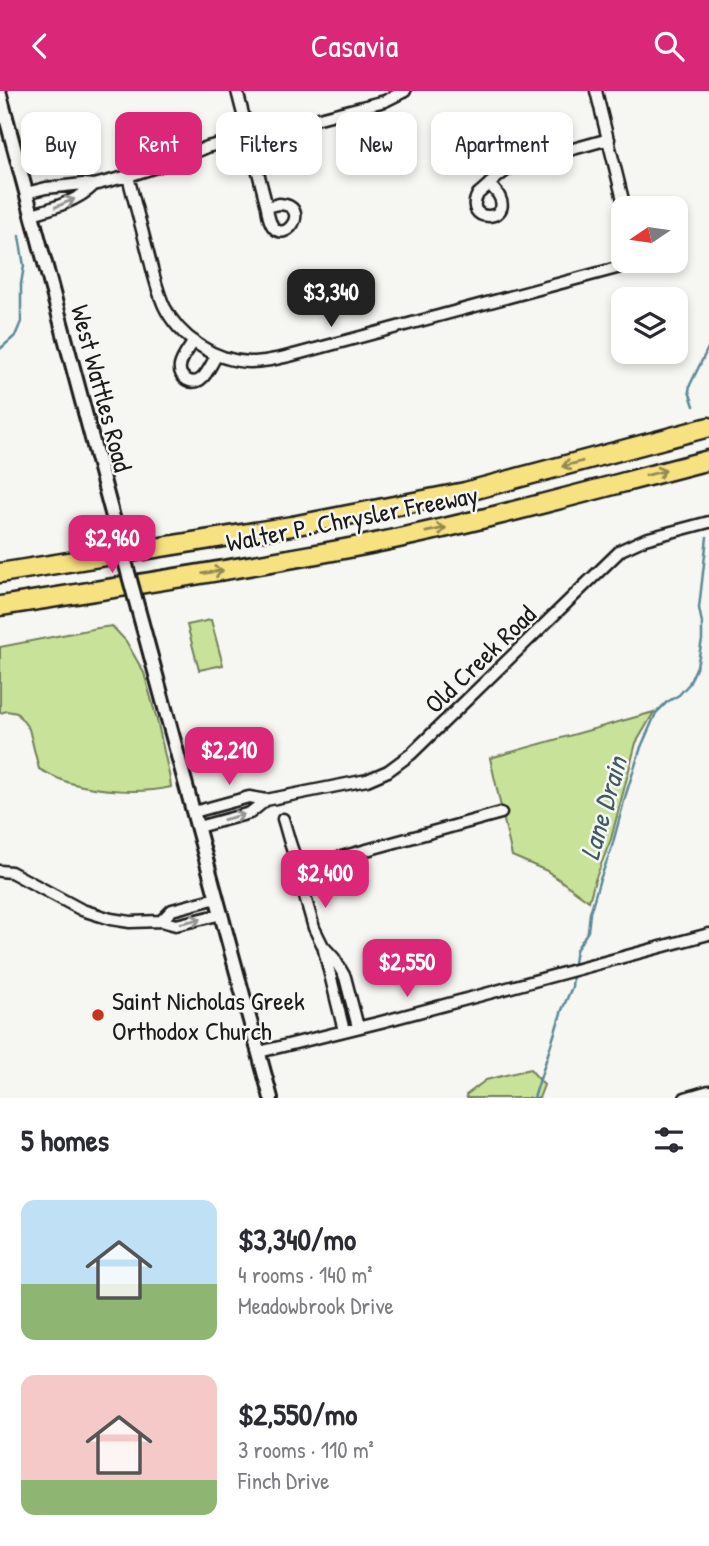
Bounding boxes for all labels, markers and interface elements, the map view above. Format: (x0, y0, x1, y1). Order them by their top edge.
text: Casavia (311, 24, 398, 67)
icon: back (21, 27, 59, 65)
icon: search (650, 27, 688, 65)
chip: Buy (21, 112, 101, 175)
chip: Rent (115, 112, 202, 175)
chip: Filters (216, 112, 322, 175)
chip: New (336, 112, 417, 175)
chip: Apartment (431, 112, 573, 175)
one-way arrow (53, 195, 75, 208)
north arrow (611, 196, 688, 273)
map controls (611, 196, 688, 364)
pin: $3,340 (274, 269, 388, 329)
text: $3,340 (303, 276, 359, 307)
button: layers (611, 287, 688, 364)
street label: West Wattles Road (63, 301, 141, 475)
one-way arrow (561, 458, 584, 471)
one-way arrow (645, 466, 667, 479)
street label: Walter P. Chrysler Freeway (223, 476, 481, 560)
pin: $2,960 (55, 515, 169, 575)
text: $2,960 (85, 522, 140, 553)
one-way arrow (424, 522, 447, 536)
one-way arrow (201, 565, 223, 578)
street label: Old Creek Road (417, 597, 543, 721)
pin: $2,210 (172, 727, 286, 787)
text: $2,210 (201, 734, 257, 765)
water label: Lane Drain (570, 750, 636, 864)
one-way arrow (222, 810, 245, 823)
pin: $2,400 (268, 851, 382, 910)
text: $2,400 (297, 857, 353, 888)
one-way arrow (179, 914, 202, 928)
pin: $2,550 (350, 939, 464, 999)
text: $2,550 (379, 946, 435, 977)
place label: Saint Nicholas Greek Orthodox Church (112, 983, 305, 1048)
marker: Saint Nicholas Greek Orthodox Church (90, 1007, 106, 1023)
text: 5 homes (21, 1120, 109, 1160)
icon: filters (650, 1121, 688, 1159)
text: $3,340/mo (238, 1219, 356, 1259)
icon: home (77, 1228, 161, 1312)
text: 4 rooms · 140 m² (238, 1259, 372, 1290)
text: Meadowbrook Drive (238, 1290, 394, 1321)
text: $2,550/mo (238, 1394, 357, 1434)
icon: home (77, 1403, 161, 1487)
text: 3 rooms · 110 m² (238, 1434, 374, 1465)
text: Finch Drive (238, 1465, 329, 1496)

